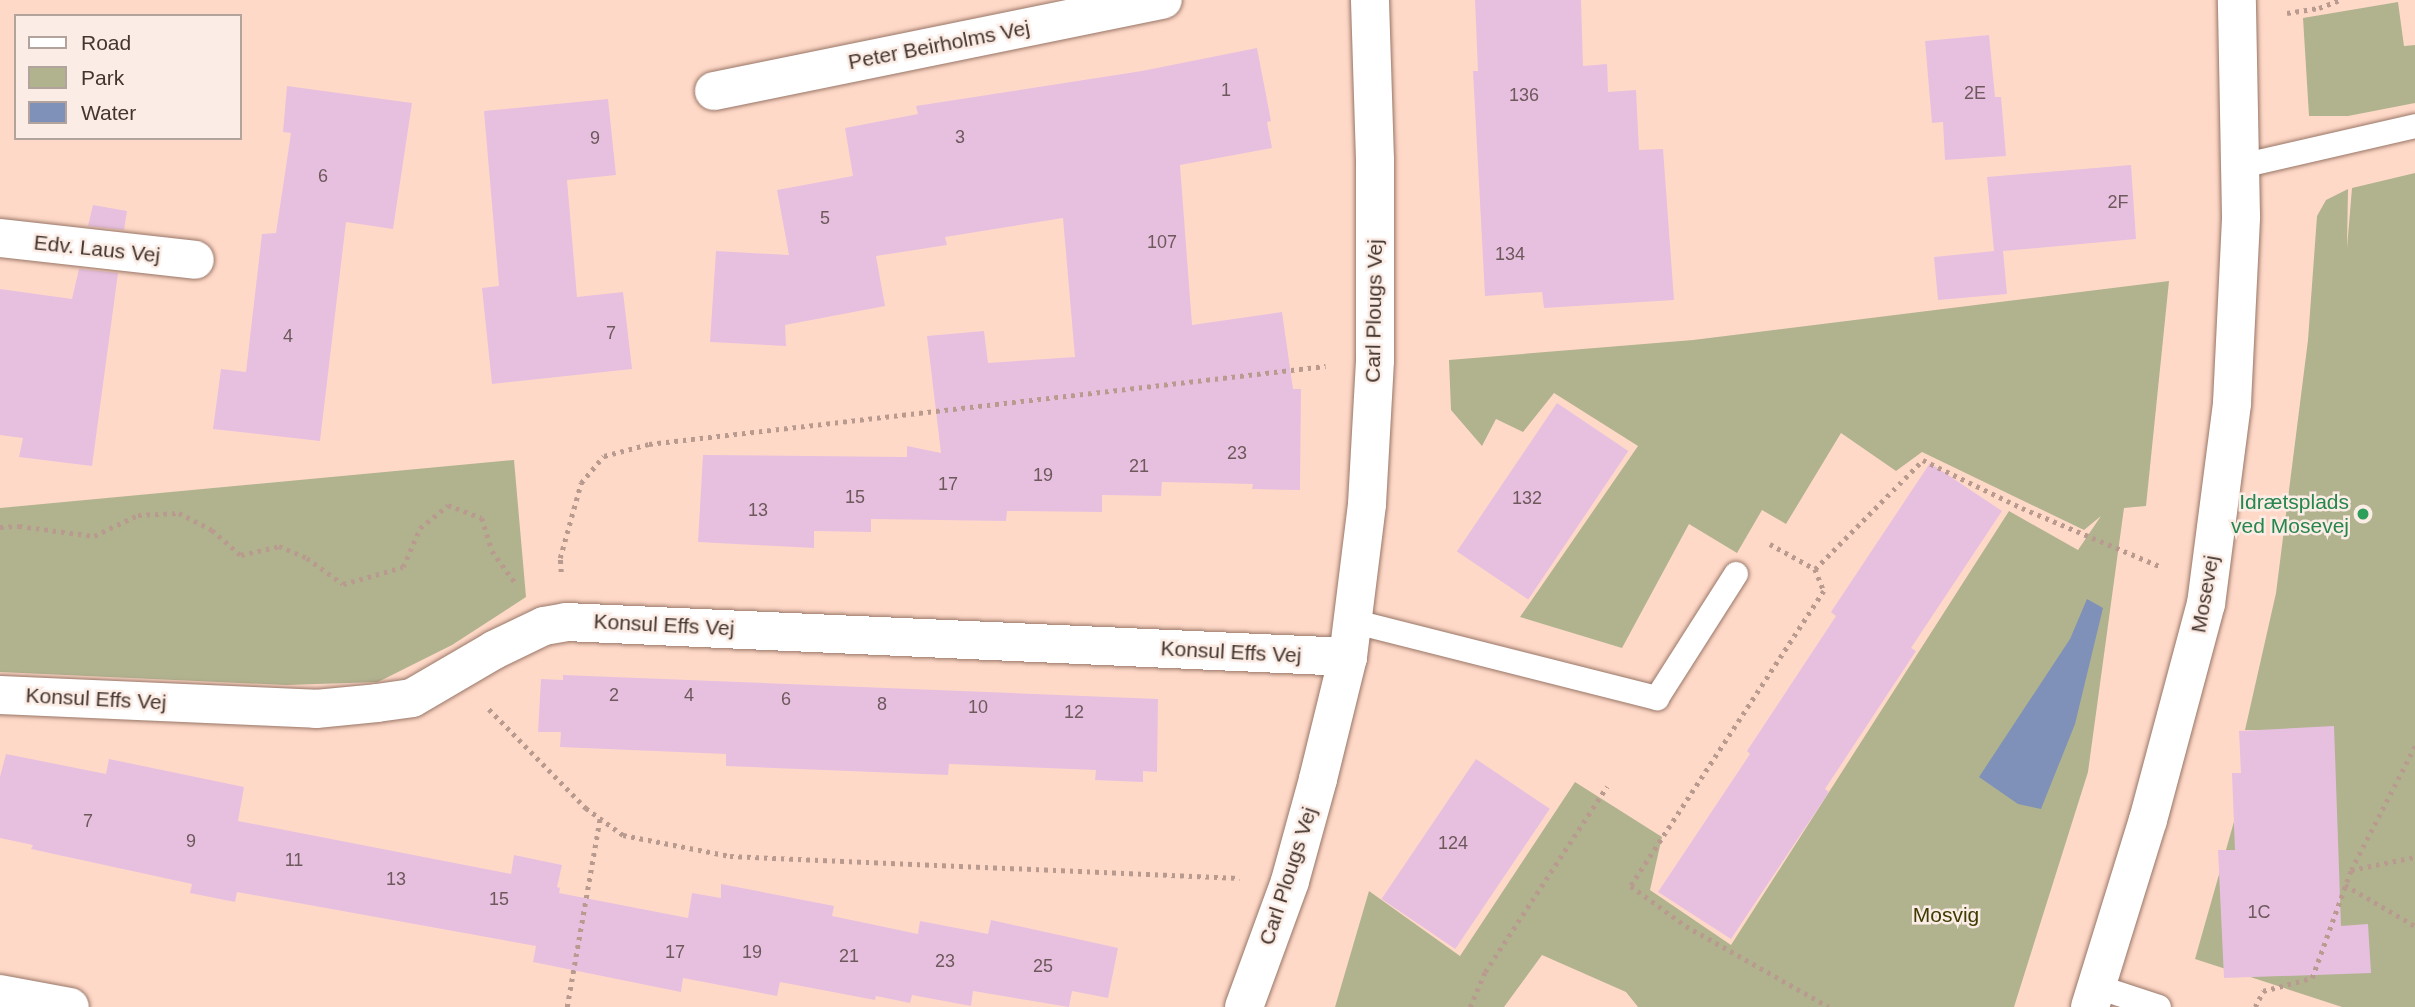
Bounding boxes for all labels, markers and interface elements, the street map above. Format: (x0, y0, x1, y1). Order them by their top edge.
legend (14, 14, 242, 140)
street label: Peter Beirholms Vej (846, 15, 1032, 75)
text: Road (81, 31, 131, 54)
text: Park (81, 66, 124, 89)
house number: 1 (1221, 79, 1231, 101)
house number: 2E (1964, 82, 1986, 104)
house number: 136 (1509, 84, 1539, 106)
text: Water (81, 101, 136, 124)
house number: 3 (955, 126, 965, 148)
house number: 9 (590, 127, 600, 149)
house number: 6 (318, 165, 328, 187)
house number: 2F (2107, 191, 2129, 213)
house number: 5 (820, 207, 830, 229)
street label: Edv. Laus Vej (33, 230, 161, 268)
house number: 107 (1147, 231, 1177, 253)
street label: Carl Plougs Vej (1360, 239, 1388, 383)
house number: 134 (1495, 243, 1525, 265)
house number: 7 (606, 322, 616, 344)
house number: 4 (283, 325, 293, 347)
house number: 23 (1227, 442, 1247, 464)
house number: 21 (1129, 455, 1149, 477)
house number: 19 (1033, 464, 1053, 486)
house number: 17 (938, 473, 958, 495)
house number: 15 (845, 486, 865, 508)
house number: 132 (1512, 487, 1542, 509)
place label: Idrætsplads ved Mosevej (2231, 489, 2349, 539)
house number: 13 (748, 499, 768, 521)
marker: Idrætsplads ved Mosevej (2355, 506, 2371, 522)
street label: Mosevej (2186, 553, 2224, 635)
street label: Konsul Effs Vej (593, 609, 735, 641)
street label: Konsul Effs Vej (1160, 636, 1302, 668)
street label: Konsul Effs Vej (25, 683, 167, 715)
house number: 2 (609, 684, 619, 706)
house number: 4 (684, 684, 694, 706)
house number: 6 (781, 688, 791, 710)
house number: 8 (877, 693, 887, 715)
house number: 10 (968, 696, 988, 718)
house number: 12 (1064, 701, 1084, 723)
street label: Carl Plougs Vej (1254, 804, 1322, 948)
house number: 7 (83, 810, 93, 832)
house number: 9 (186, 830, 196, 852)
house number: 124 (1438, 832, 1468, 854)
house number: 11 (285, 849, 303, 871)
house number: 13 (386, 868, 406, 890)
house number: 15 (489, 888, 509, 910)
house number: 1C (2247, 901, 2271, 923)
park label: Mosvig (1913, 902, 1979, 928)
house number: 17 (665, 941, 685, 963)
house number: 19 (742, 941, 762, 963)
house number: 21 (839, 945, 859, 967)
house number: 23 (935, 950, 955, 972)
house number: 25 (1033, 955, 1053, 977)

